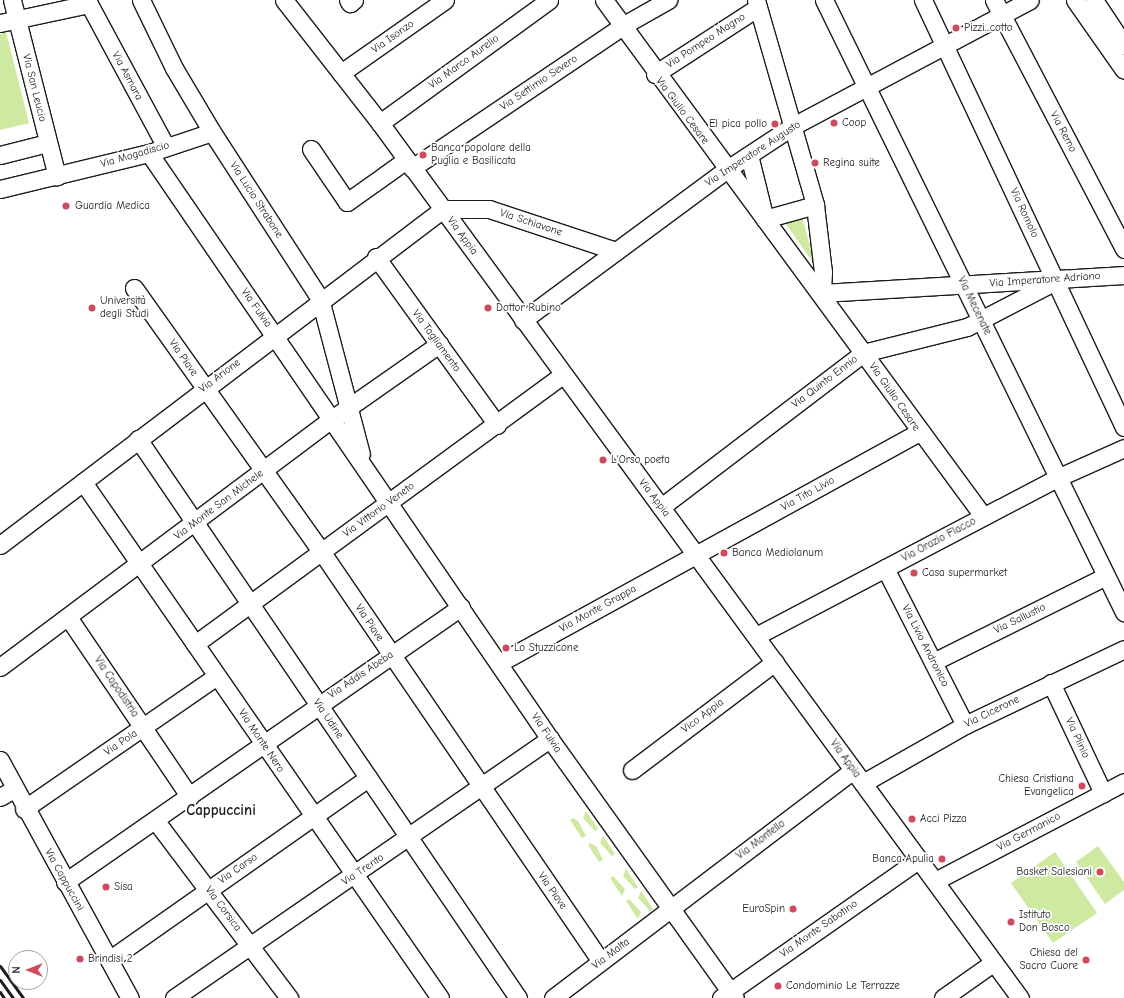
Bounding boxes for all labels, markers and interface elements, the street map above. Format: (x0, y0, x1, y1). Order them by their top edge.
street label: Via Pompeo Magno (664, 10, 748, 72)
street label: Via Isonzo (369, 18, 417, 56)
place label: Pizzi...cotto (964, 21, 1013, 35)
marker: Pizzi...cotto (951, 23, 961, 33)
street label: Via Marco Aurelio (426, 32, 502, 92)
street label: Via Asmara (109, 49, 145, 103)
street label: Via Settimio Severo (498, 52, 580, 114)
street label: Via San Leucio (19, 53, 49, 123)
street label: Via Giulio Cesare (653, 75, 711, 147)
street label: Via Remo (1047, 109, 1079, 155)
place label: Coop (842, 116, 866, 130)
place label: El pica pollo (709, 117, 767, 131)
street label: Via Imperatore Augusto (703, 118, 803, 190)
marker: Coop (829, 118, 839, 128)
marker: El pica pollo (770, 119, 780, 129)
street label: Via Mogadiscio (99, 139, 171, 171)
place label: Banca popolare della Puglia e Basilicata (431, 142, 531, 168)
marker: Banca popolare della Puglia e Basilicata (418, 150, 428, 160)
place label: Regina suite (823, 156, 880, 170)
marker: Regina suite (810, 158, 820, 168)
street label: Via Lucio Strabone (226, 159, 286, 241)
street label: Via Romolo (1007, 186, 1041, 240)
place label: Guardia Medica (75, 199, 150, 213)
marker: Guardia Medica (60, 200, 72, 212)
street label: Via Schiavone (498, 207, 564, 239)
street label: Via Appia (444, 214, 480, 258)
street label: Via Imperatore Adriano (989, 270, 1101, 290)
street label: Via Mecenate (954, 275, 994, 337)
street label: Via Fulvia (238, 286, 274, 330)
place label: Università degli Studi (100, 295, 149, 321)
place label: Dottor Rubino (496, 301, 561, 315)
marker: Università degli Studi (87, 303, 97, 313)
marker: Dottor Rubino (483, 303, 493, 313)
street label: Via Tagliamento (409, 307, 463, 375)
street label: Via Piave (166, 337, 200, 379)
street label: Via Quinto Ennio (789, 353, 861, 411)
street label: Via Arione (197, 356, 243, 396)
street label: Via Giulio Cesare (866, 360, 922, 434)
place label: L'Orso poeta (611, 453, 670, 467)
marker: L'Orso poeta (598, 455, 608, 465)
street label: Via Monte San Michele (172, 467, 266, 543)
street label: Via Tito Livio (779, 474, 837, 514)
street label: Via Appia (635, 476, 673, 520)
street label: Via Vittorio Veneto (341, 480, 417, 540)
street label: Via Orazio Flacco (900, 515, 978, 565)
place label: Banca Mediolanum (732, 546, 823, 560)
marker: Banca Mediolanum (719, 548, 729, 558)
place label: Casa supermarket (922, 566, 1007, 580)
marker: Casa supermarket (909, 568, 919, 578)
street label: Via Monte Grappa (557, 582, 639, 636)
street label: Via Sallustio (992, 601, 1048, 637)
street label: Via Piave (352, 602, 386, 644)
street label: Via Livio Andronico (899, 603, 951, 689)
place label: Lo Stuzzicone (514, 641, 578, 655)
marker: Lo Stuzzicone (501, 643, 511, 653)
street label: Via Addis Abeba (326, 648, 396, 702)
street label: Via Capodistria (91, 654, 141, 720)
street label: Via Cicerone (962, 693, 1022, 731)
street label: Vico Appia (679, 696, 727, 736)
street label: Via Udine (310, 697, 346, 741)
street label: Via Monte Nero (235, 707, 287, 775)
street label: Via Fulvia (528, 711, 564, 755)
street label: Via Plinio (1062, 716, 1092, 760)
street label: Via Pola (102, 727, 140, 759)
street label: Via Appia (827, 737, 863, 781)
place label: Chiesa Cristiana Evangelica (998, 773, 1074, 799)
marker: Chiesa Cristiana Evangelica (1077, 781, 1087, 791)
district label: Cappuccini (186, 802, 256, 820)
street label: Via Germanico (995, 810, 1063, 854)
place label: Acci Pizza (920, 812, 967, 826)
marker: Acci Pizza (907, 814, 917, 824)
street label: Via Montello (734, 817, 788, 863)
street label: Via Cappuccini (41, 847, 87, 913)
street label: Via Carso (216, 851, 260, 887)
street label: Via Trento (339, 851, 387, 889)
place label: Banca Apulia (872, 852, 934, 866)
marker: Banca Apulia (937, 854, 947, 864)
place label: Basket Salesiani (1017, 865, 1092, 879)
marker: Basket Salesiani (1095, 867, 1105, 877)
street label: Via Piave (535, 870, 569, 912)
place label: Sisa (114, 880, 133, 894)
marker: Sisa (101, 882, 111, 892)
street label: Via Corsica (202, 884, 244, 934)
street label: Via Monte Sabotino (778, 897, 860, 961)
place label: EuroSpin (742, 902, 785, 916)
marker: EuroSpin (788, 904, 798, 914)
place label: Istituto Don Bosco (1019, 909, 1070, 935)
marker: Istituto Don Bosco (1006, 917, 1016, 927)
street label: Via Malta (590, 936, 632, 972)
place label: Chiesa del Sacro Cuore (1019, 947, 1078, 973)
north arrow (8, 950, 48, 990)
place label: Brindisi 2 (88, 952, 133, 966)
marker: Brindisi 2 (75, 954, 85, 964)
marker: Chiesa del Sacro Cuore (1081, 955, 1091, 965)
text: N (10, 966, 23, 974)
place label: Condominio Le Terrazze (786, 979, 900, 993)
marker: Condominio Le Terrazze (773, 981, 783, 991)

